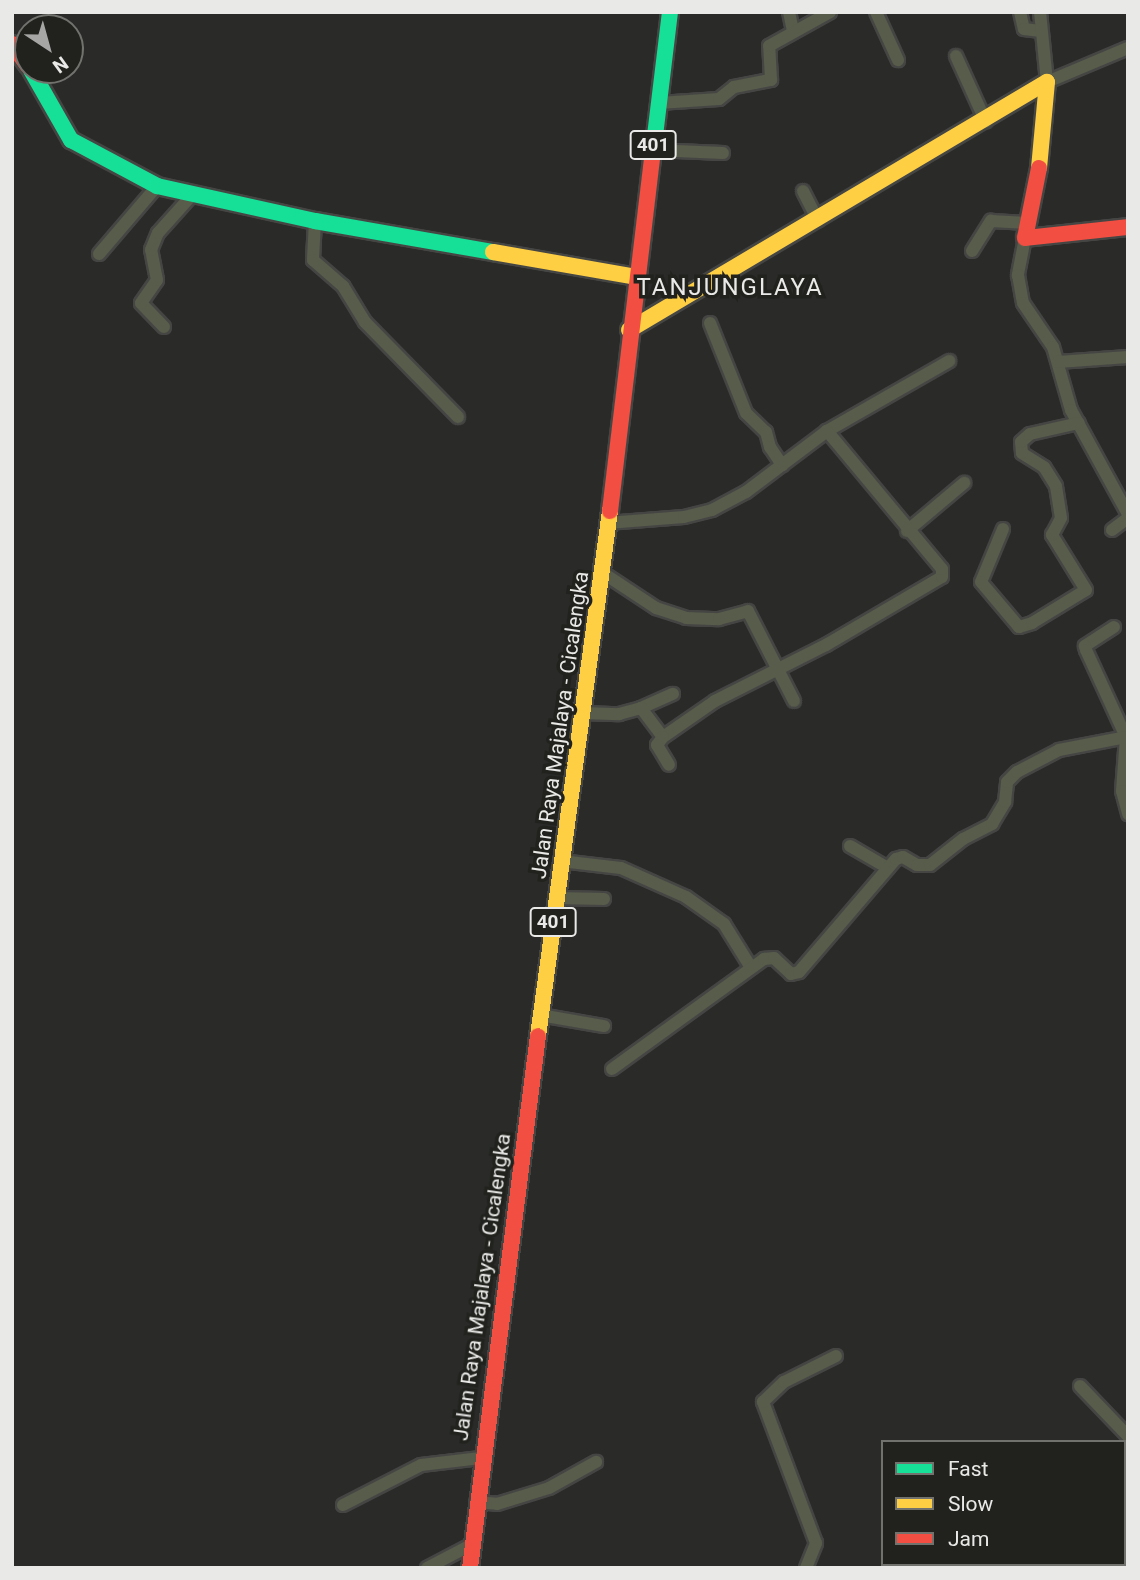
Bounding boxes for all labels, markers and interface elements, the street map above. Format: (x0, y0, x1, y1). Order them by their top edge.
north arrow (14, 14, 84, 84)
text: N (48, 52, 73, 78)
road number: 401 (628, 130, 678, 160)
district label: TANJUNGLAYA (638, 274, 822, 302)
street label: Jalan Raya Majalaya - Cicalengka (526, 570, 594, 880)
road number: 401 (528, 906, 578, 938)
street label: Jalan Raya Majalaya - Cicalengka (448, 1132, 516, 1442)
legend (881, 1440, 1126, 1566)
text: Fast (948, 1457, 988, 1481)
text: Slow (948, 1492, 993, 1516)
text: Jam (948, 1527, 989, 1551)

